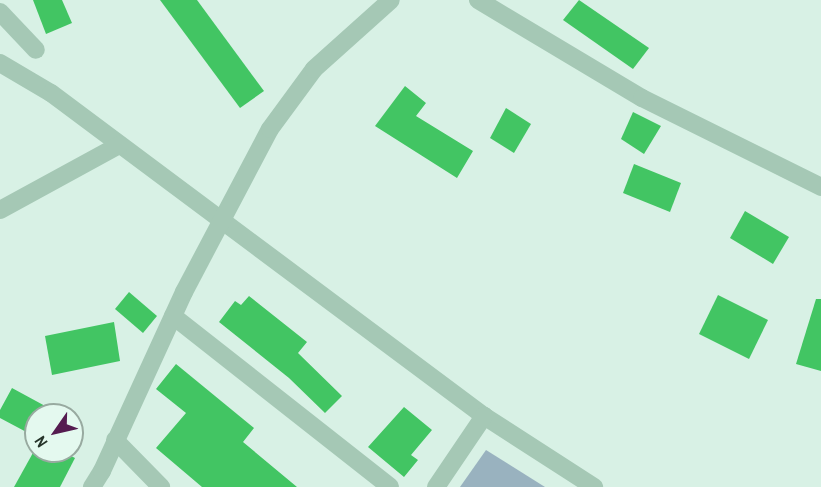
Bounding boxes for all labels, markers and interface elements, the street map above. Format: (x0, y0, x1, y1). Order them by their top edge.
north arrow (24, 403, 84, 463)
text: N (29, 432, 53, 452)

